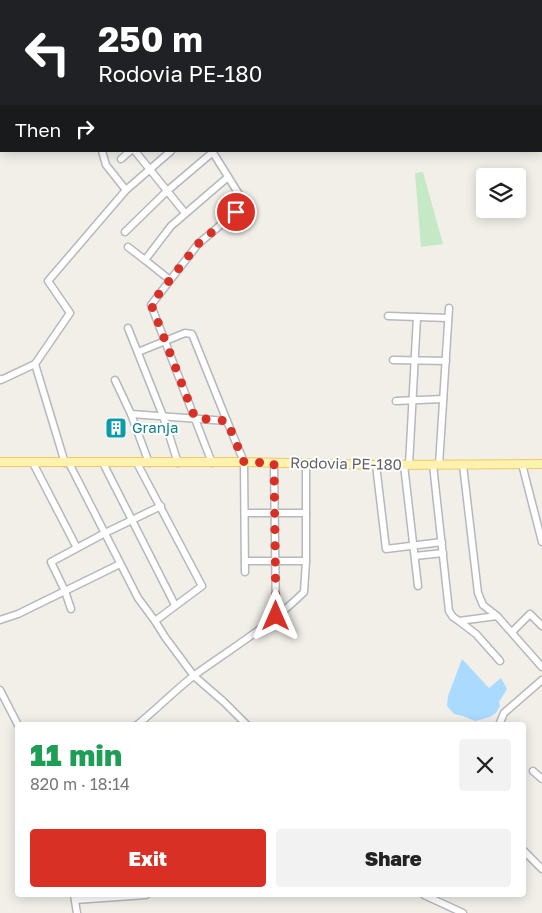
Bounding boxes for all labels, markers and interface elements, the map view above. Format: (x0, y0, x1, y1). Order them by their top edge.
text: 250 m (98, 18, 203, 60)
icon: left (15, 20, 80, 85)
text: Rodovia PE-180 (98, 60, 262, 87)
icon: right (71, 115, 99, 143)
text: Then (15, 118, 61, 141)
map controls (476, 168, 526, 218)
button: layers (476, 168, 526, 218)
pin (215, 191, 257, 233)
icon: arrive (222, 198, 250, 226)
building icon: Granja (104, 416, 128, 440)
place label: Granja (132, 418, 178, 436)
street label: Rodovia PE-180 (290, 453, 402, 473)
position arrow (249, 589, 301, 641)
text: 11 min (30, 737, 122, 773)
button: close (459, 739, 511, 791)
text: 820 m · 18:14 (30, 774, 130, 794)
button: Exit (30, 829, 266, 887)
button: Share (276, 829, 511, 887)

